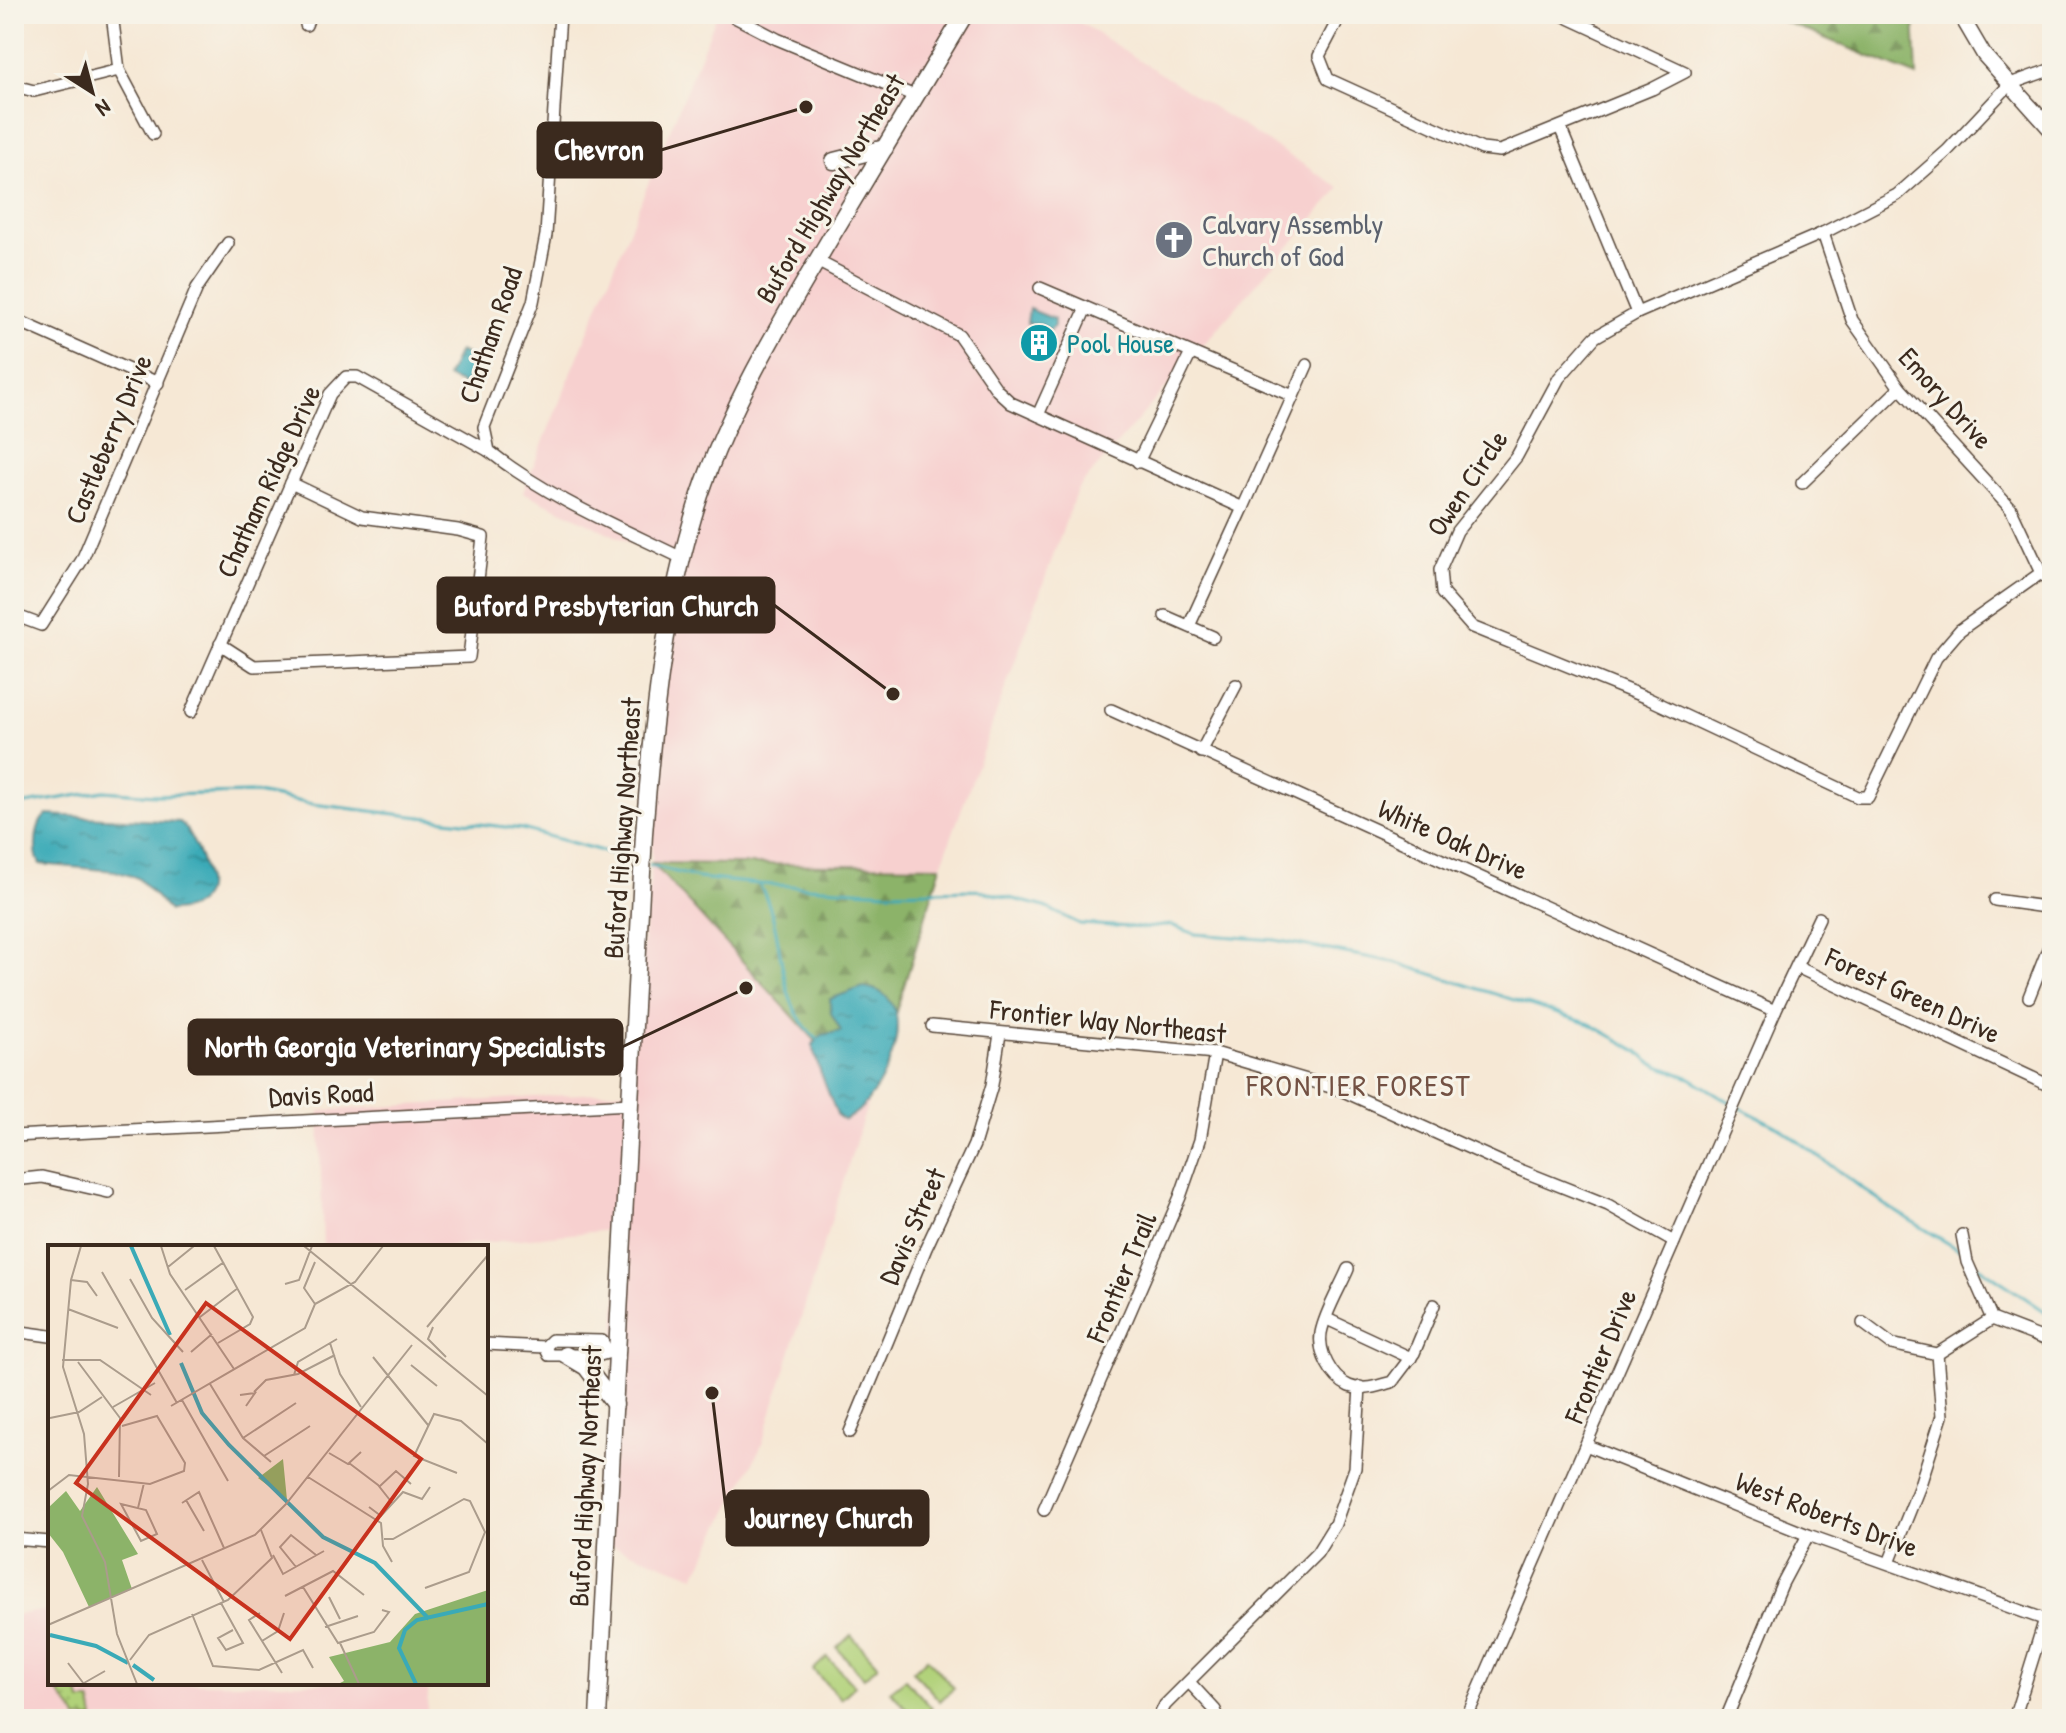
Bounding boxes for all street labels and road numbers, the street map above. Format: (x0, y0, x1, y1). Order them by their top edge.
street label: Buford Highway Northeast (746, 66, 914, 310)
street label: Chatham Road (449, 262, 531, 408)
street label: Emory Drive (1890, 339, 2002, 457)
street label: Castleberry Drive (55, 348, 161, 530)
street label: Chatham Ridge Drive (207, 378, 329, 584)
street label: Owen Circle (1418, 422, 1516, 544)
street label: Buford Highway Northeast (594, 696, 650, 960)
street label: White Oak Drive (1372, 789, 1534, 889)
street label: Forest Green Drive (1818, 937, 2007, 1052)
street label: Frontier Way Northeast (987, 990, 1228, 1052)
street label: Davis Road (268, 1072, 374, 1116)
street label: Davis Street (869, 1161, 955, 1290)
street label: Frontier Trail (1076, 1206, 1166, 1349)
street label: Frontier Drive (1554, 1283, 1645, 1430)
street label: Buford Highway Northeast (559, 1344, 611, 1608)
street label: West Roberts Drive (1730, 1462, 1924, 1566)

